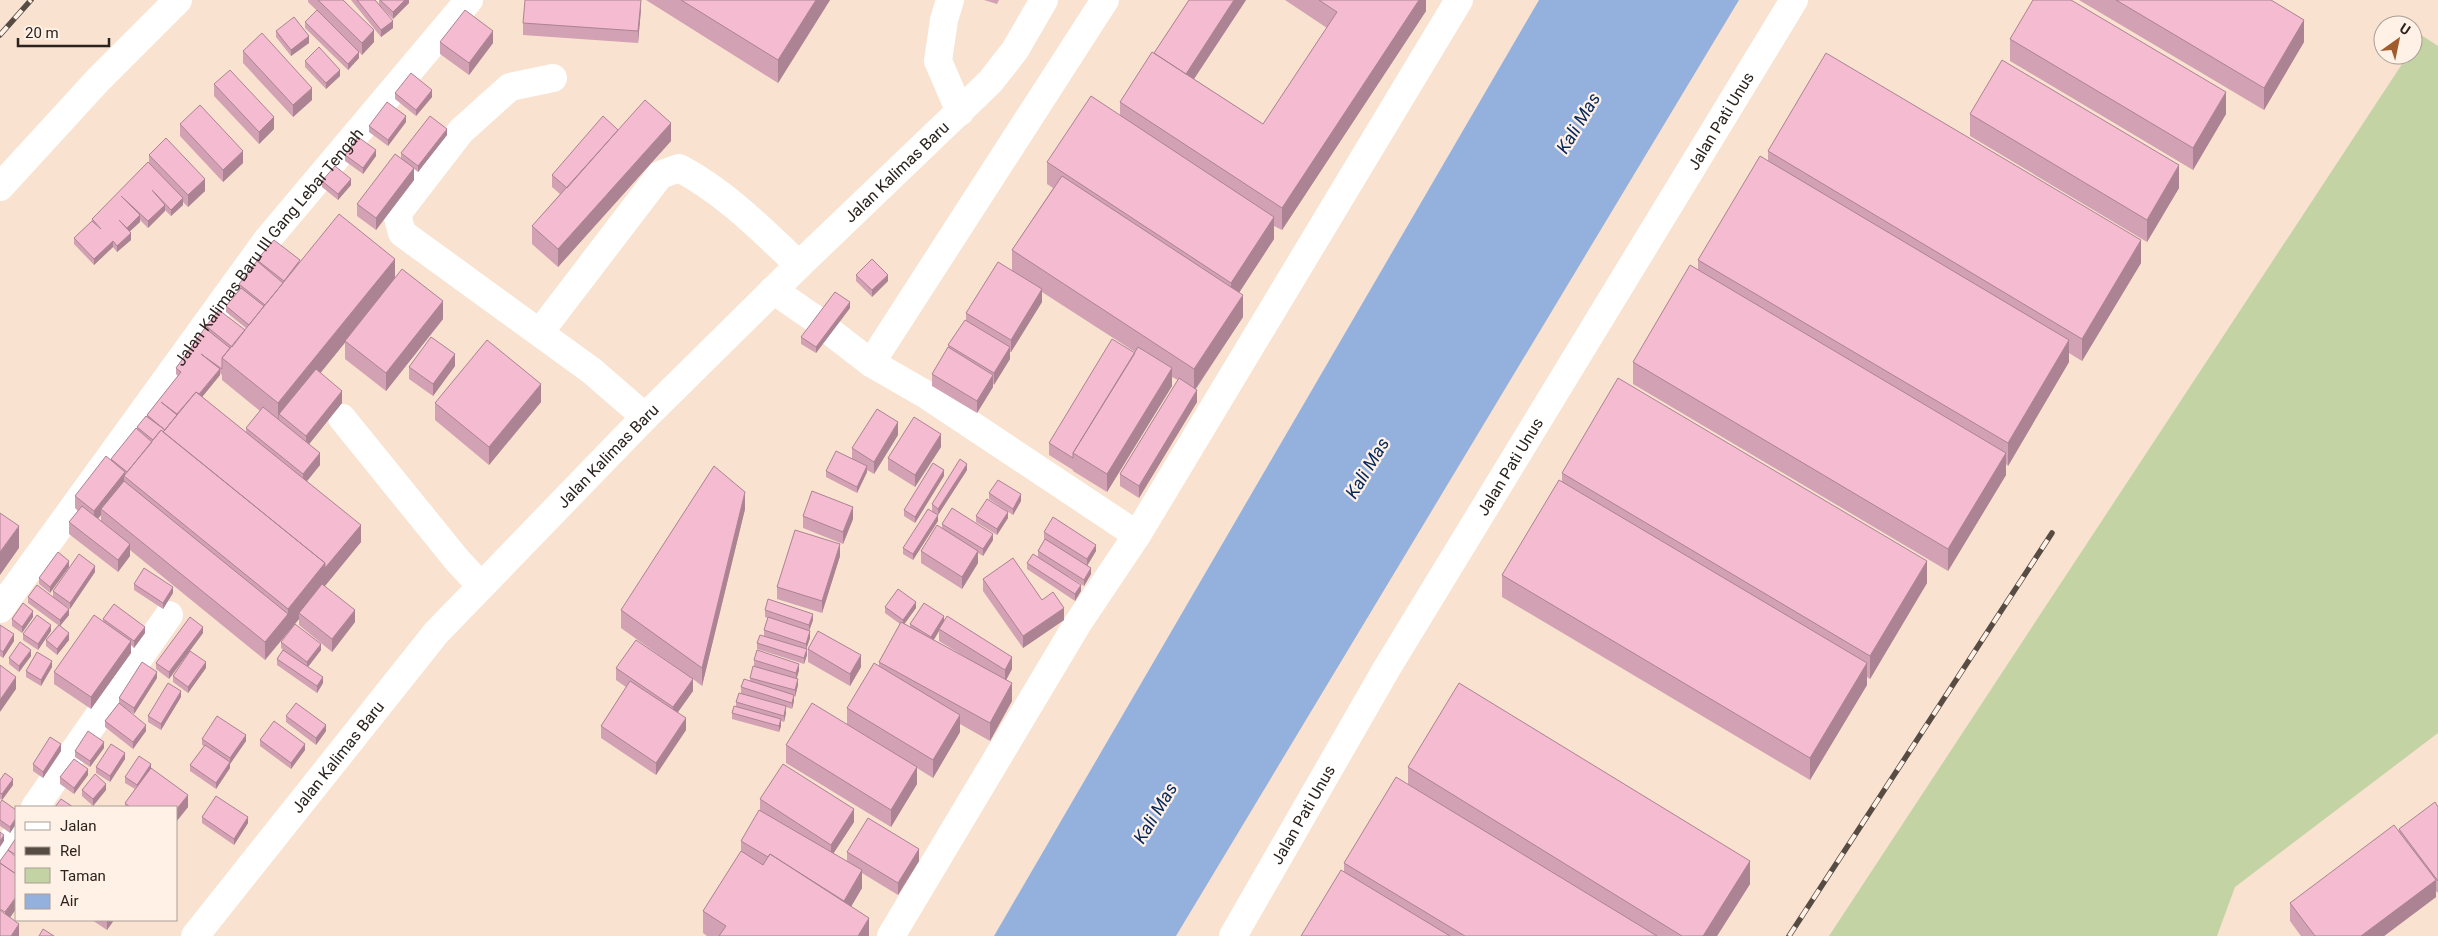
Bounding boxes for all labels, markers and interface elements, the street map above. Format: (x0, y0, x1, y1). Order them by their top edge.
scale bar (18, 15, 109, 47)
north arrow (2373, 15, 2423, 65)
text: U (2397, 20, 2413, 38)
text: 20 m (25, 24, 59, 42)
street label: Jalan Pati Unus (1683, 68, 1757, 173)
water label: Kali Mas (1552, 89, 1604, 157)
street label: Jalan Kalimas Baru (840, 117, 953, 226)
street label: Jalan Kalimas Baru III Gang Lebar Tengah (170, 124, 367, 369)
street label: Jalan Kalimas Baru (553, 400, 662, 512)
street label: Jalan Pati Unus (1473, 414, 1547, 519)
water label: Kali Mas (1341, 434, 1393, 502)
street label: Jalan Kalimas Baru (287, 697, 388, 816)
street label: Jalan Pati Unus (1267, 762, 1339, 867)
water label: Kali Mas (1129, 779, 1181, 847)
legend (15, 806, 178, 921)
text: Jalan (60, 817, 97, 835)
text: Rel (60, 842, 81, 860)
text: Taman (60, 867, 106, 885)
text: Air (60, 892, 79, 910)

